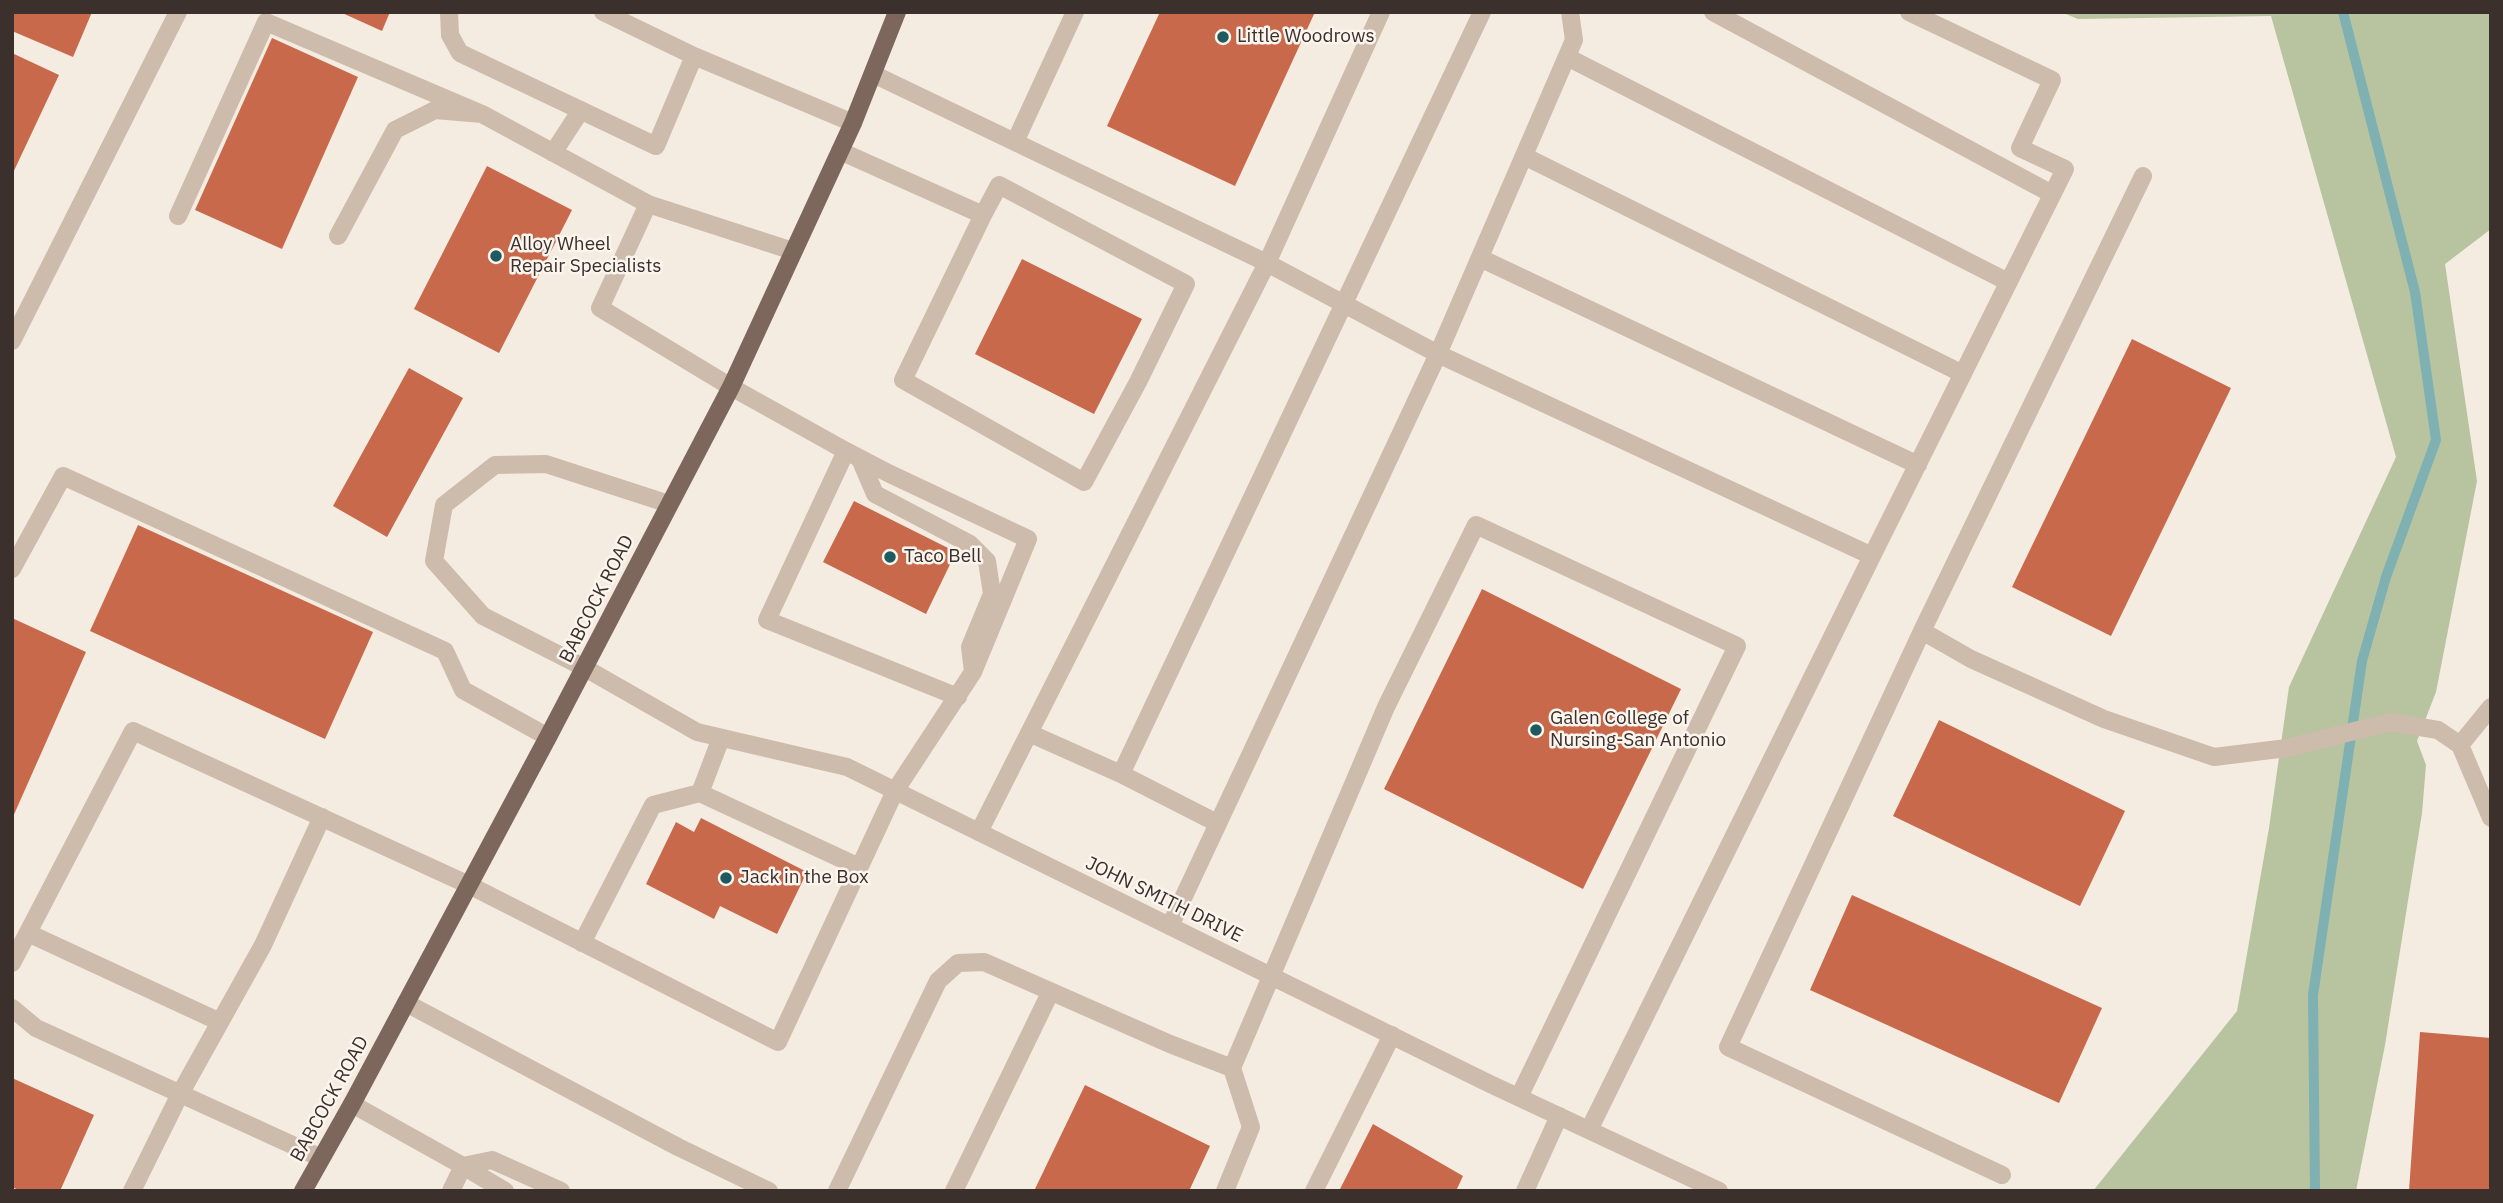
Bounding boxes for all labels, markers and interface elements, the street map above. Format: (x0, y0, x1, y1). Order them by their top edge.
place label: Little Woodrows (1237, 26, 1375, 48)
marker: Little Woodrows (1215, 29, 1231, 45)
place label: Alloy Wheel Repair Specialists (510, 234, 662, 278)
marker: Alloy Wheel Repair Specialists (488, 248, 504, 264)
street label: BABCOCK ROAD (555, 531, 639, 667)
place label: Taco Bell (904, 546, 981, 568)
marker: Taco Bell (882, 549, 898, 565)
place label: Galen College of Nursing-San Antonio (1550, 708, 1726, 752)
marker: Galen College of Nursing-San Antonio (1528, 722, 1544, 738)
street label: JOHN SMITH DRIVE (1082, 852, 1246, 948)
place label: Jack in the Box (740, 867, 869, 889)
marker: Jack in the Box (718, 870, 734, 886)
street label: BABCOCK ROAD (286, 1032, 374, 1166)

